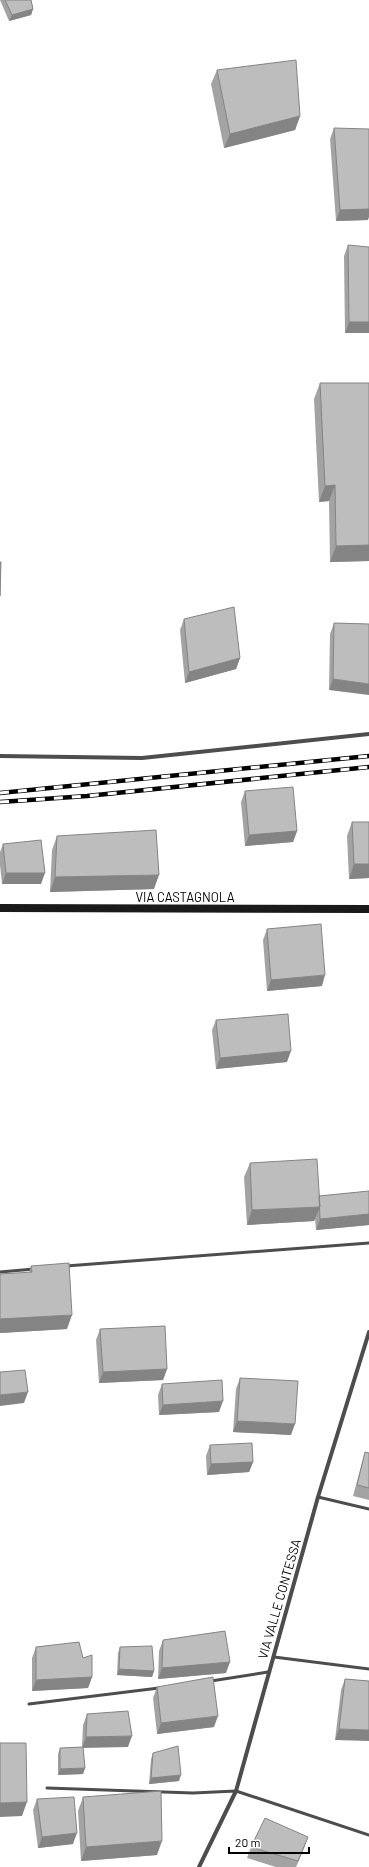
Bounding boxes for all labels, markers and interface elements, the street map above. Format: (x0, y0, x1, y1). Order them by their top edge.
street label: VIA CASTAGNOLA (135, 889, 235, 905)
street label: VIA VALLE CONTESSA (254, 1537, 304, 1661)
scale bar (229, 1829, 309, 1855)
text: 20 m (235, 1835, 261, 1849)

